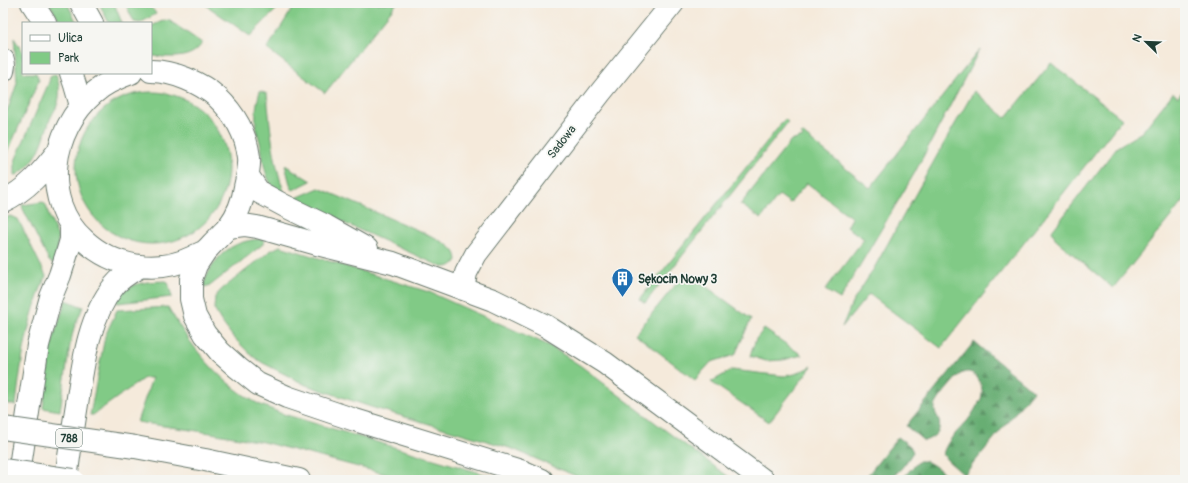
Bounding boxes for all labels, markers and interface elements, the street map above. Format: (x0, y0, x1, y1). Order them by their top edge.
legend (22, 22, 152, 74)
north arrow (1126, 22, 1166, 62)
text: Ulica (58, 31, 83, 46)
text: N (1130, 32, 1145, 44)
text: Park (58, 51, 79, 66)
street label: Sadowa (544, 122, 580, 162)
building icon: Sękocin Nowy 3 (609, 266, 635, 299)
place label: Sękocin Nowy 3 (638, 272, 718, 287)
road number: 788 (56, 429, 82, 447)

